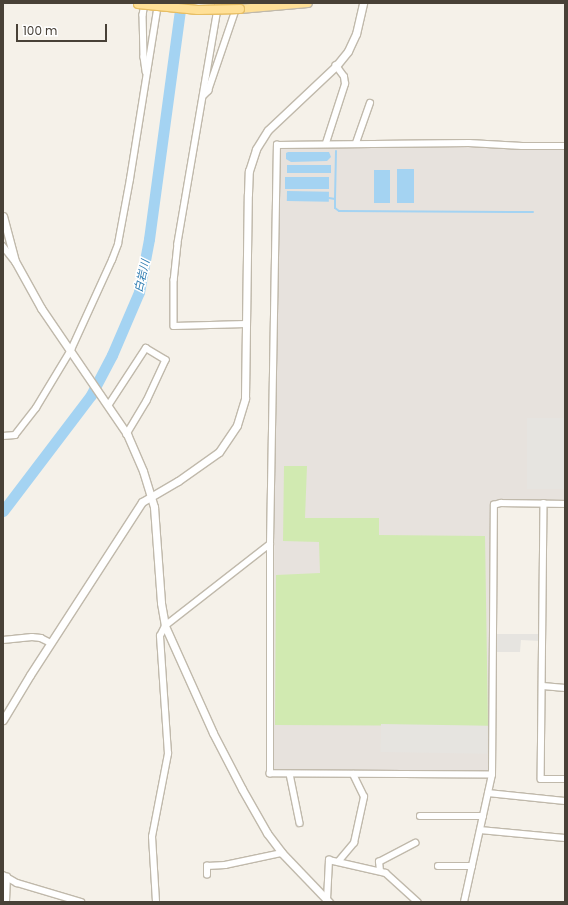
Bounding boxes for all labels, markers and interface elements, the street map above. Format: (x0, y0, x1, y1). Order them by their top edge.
scale bar (18, 16, 109, 42)
text: 100 m (23, 22, 57, 39)
water label: 白岩川 (132, 258, 152, 294)

